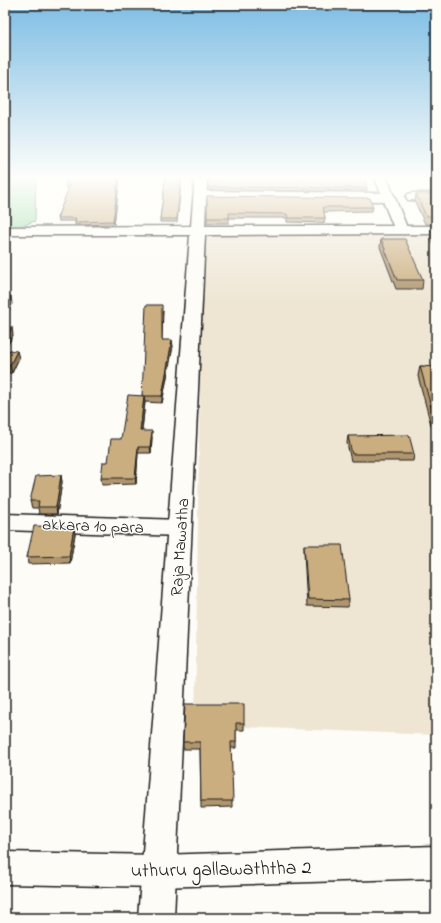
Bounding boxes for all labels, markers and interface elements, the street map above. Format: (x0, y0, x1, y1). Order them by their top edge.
street label: Raja Mawatha (165, 497, 196, 597)
street label: akkara 10 para (42, 512, 144, 541)
street label: uthuru gallawaththa 2 (130, 854, 312, 888)

